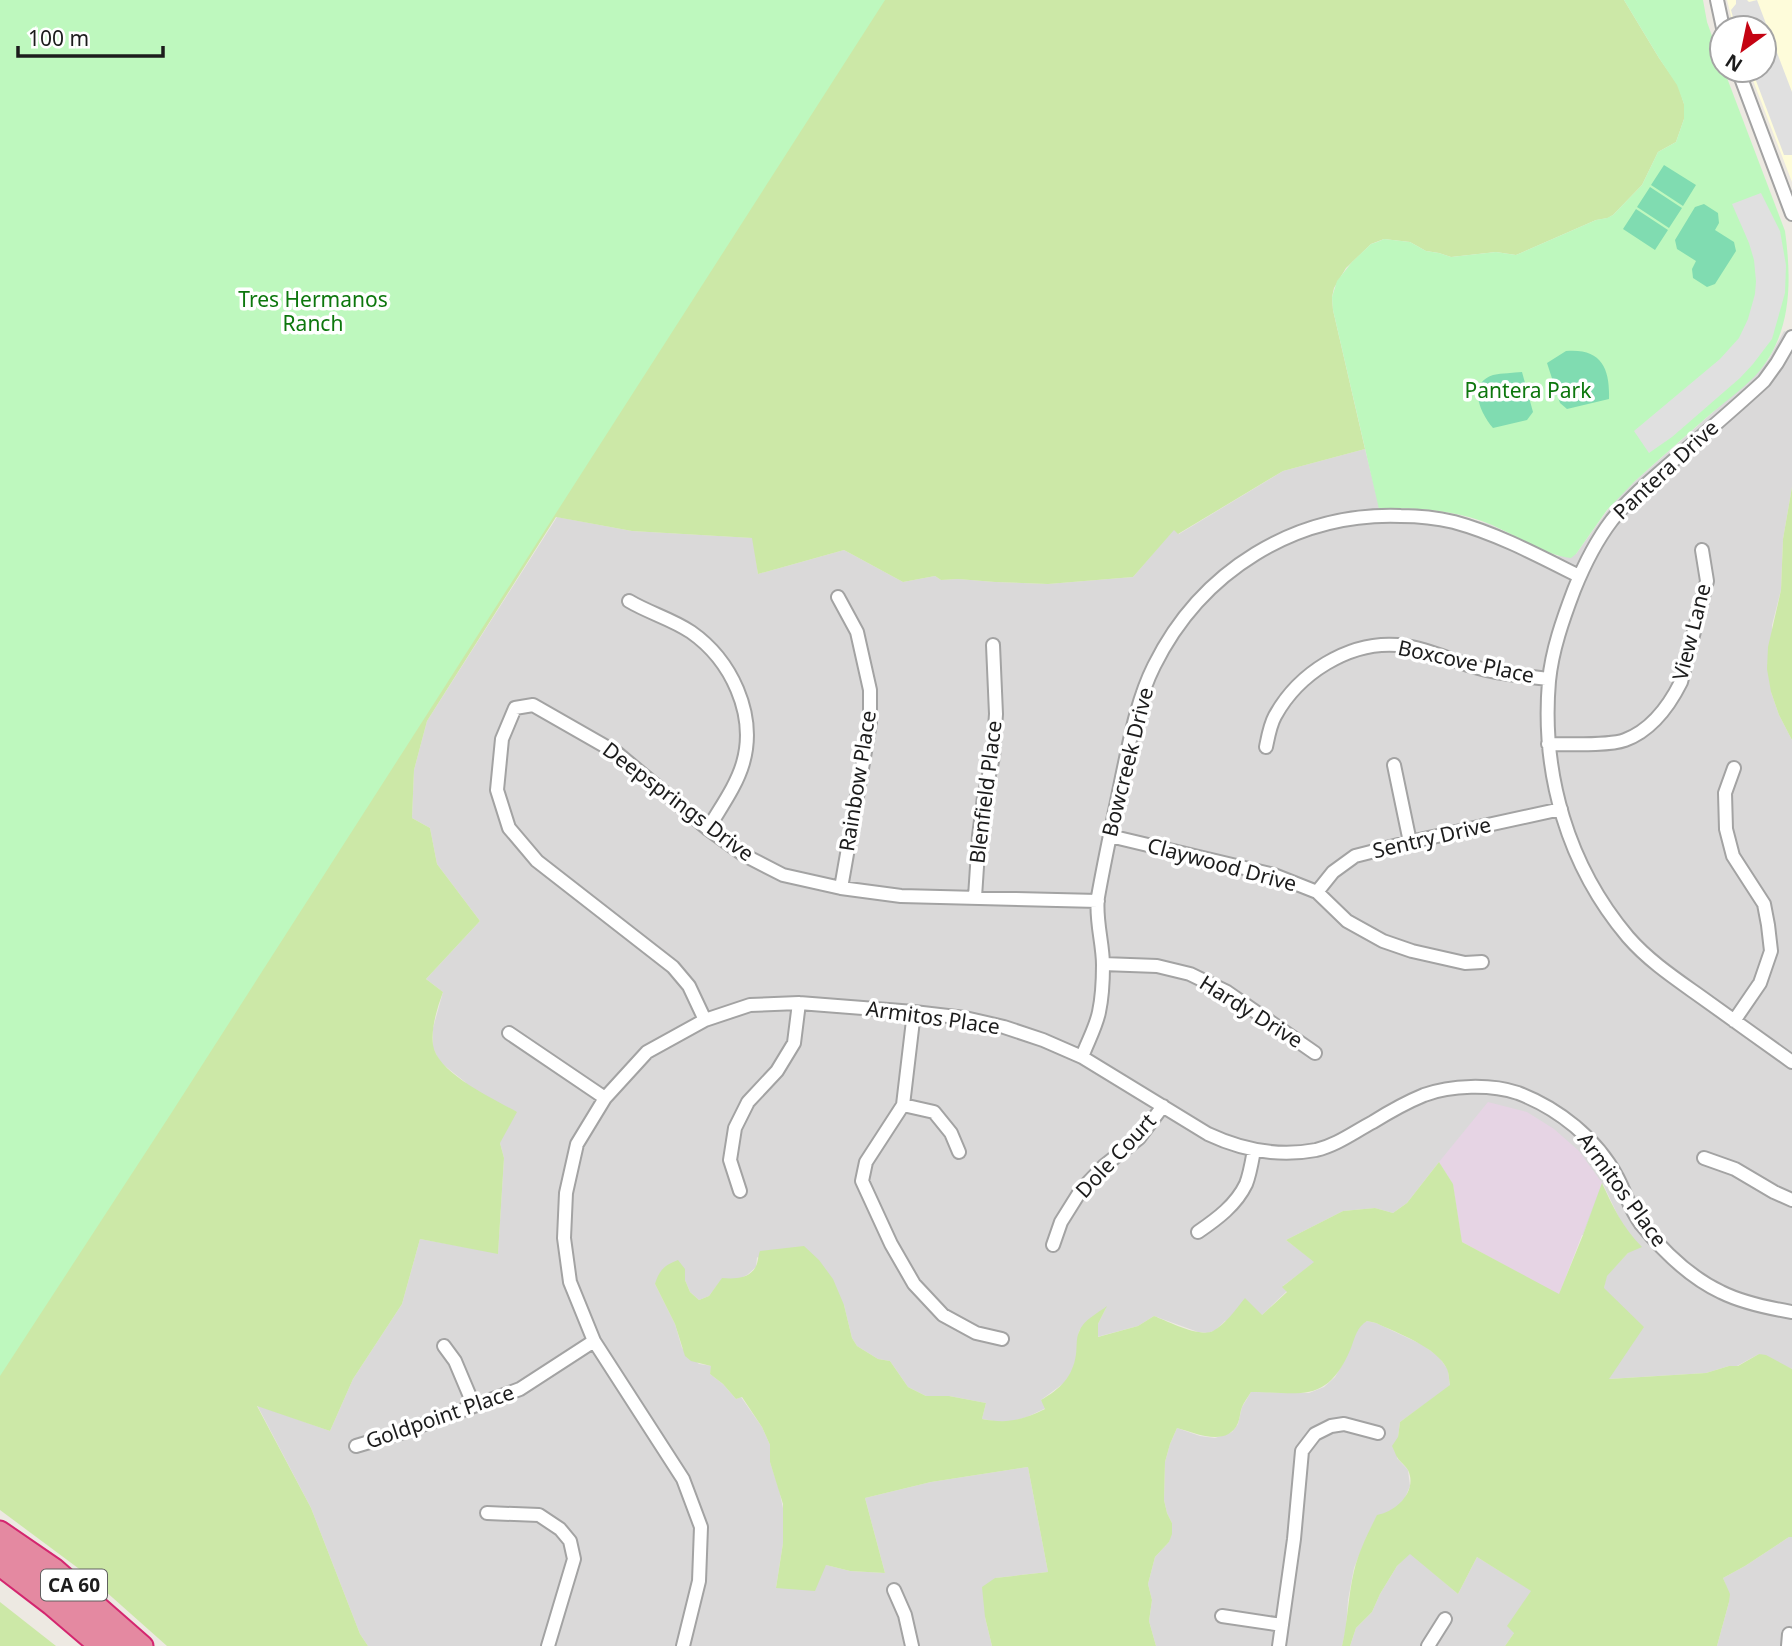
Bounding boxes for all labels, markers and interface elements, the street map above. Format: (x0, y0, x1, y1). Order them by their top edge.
scale bar (18, 14, 163, 58)
north arrow (1708, 14, 1778, 84)
text: 100 m (28, 24, 89, 52)
text: N (1720, 48, 1747, 78)
park label: Tres Hermanos Ranch (238, 285, 388, 337)
park label: Pantera Park (1465, 376, 1592, 404)
street label: Pantera Drive (1607, 413, 1724, 525)
street label: View Lane (1665, 580, 1717, 683)
street label: Boxcove Place (1395, 633, 1537, 689)
street label: Bowcreek Drive (1095, 684, 1159, 839)
street label: Rainbow Place (832, 708, 882, 853)
street label: Blenfield Place (962, 719, 1008, 865)
street label: Deepsprings Drive (597, 735, 760, 867)
street label: Sentry Drive (1370, 810, 1494, 864)
street label: Claywood Drive (1145, 831, 1300, 897)
street label: Hardy Drive (1195, 968, 1308, 1054)
street label: Armitos Place (864, 994, 1002, 1040)
street label: Dole Court (1069, 1107, 1162, 1204)
street label: Armitos Place (1572, 1127, 1674, 1252)
street label: Goldpoint Place (362, 1378, 518, 1455)
road number: CA 60 (41, 1569, 107, 1600)

